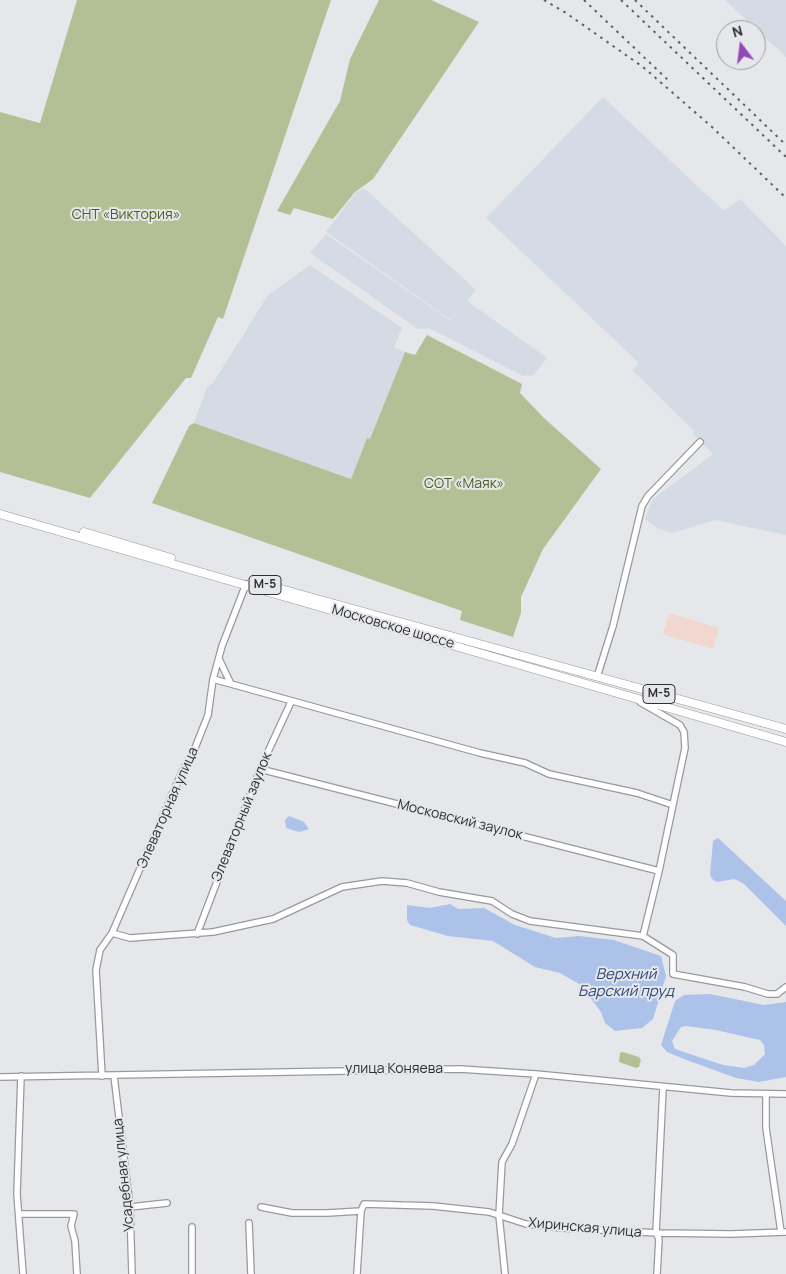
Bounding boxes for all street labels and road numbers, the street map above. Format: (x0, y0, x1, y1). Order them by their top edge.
road number: М-5 (249, 576, 281, 594)
street label: Московское шоссе (330, 601, 456, 653)
road number: М-5 (643, 684, 675, 704)
street label: Элеваторная улица (134, 745, 202, 871)
street label: Элеваторный заулок (208, 750, 276, 884)
street label: Московский заулок (396, 796, 524, 844)
street label: улица Коняева (345, 1061, 443, 1077)
street label: Усадебная улица (110, 1117, 138, 1233)
street label: Хиринская улица (528, 1215, 642, 1241)

